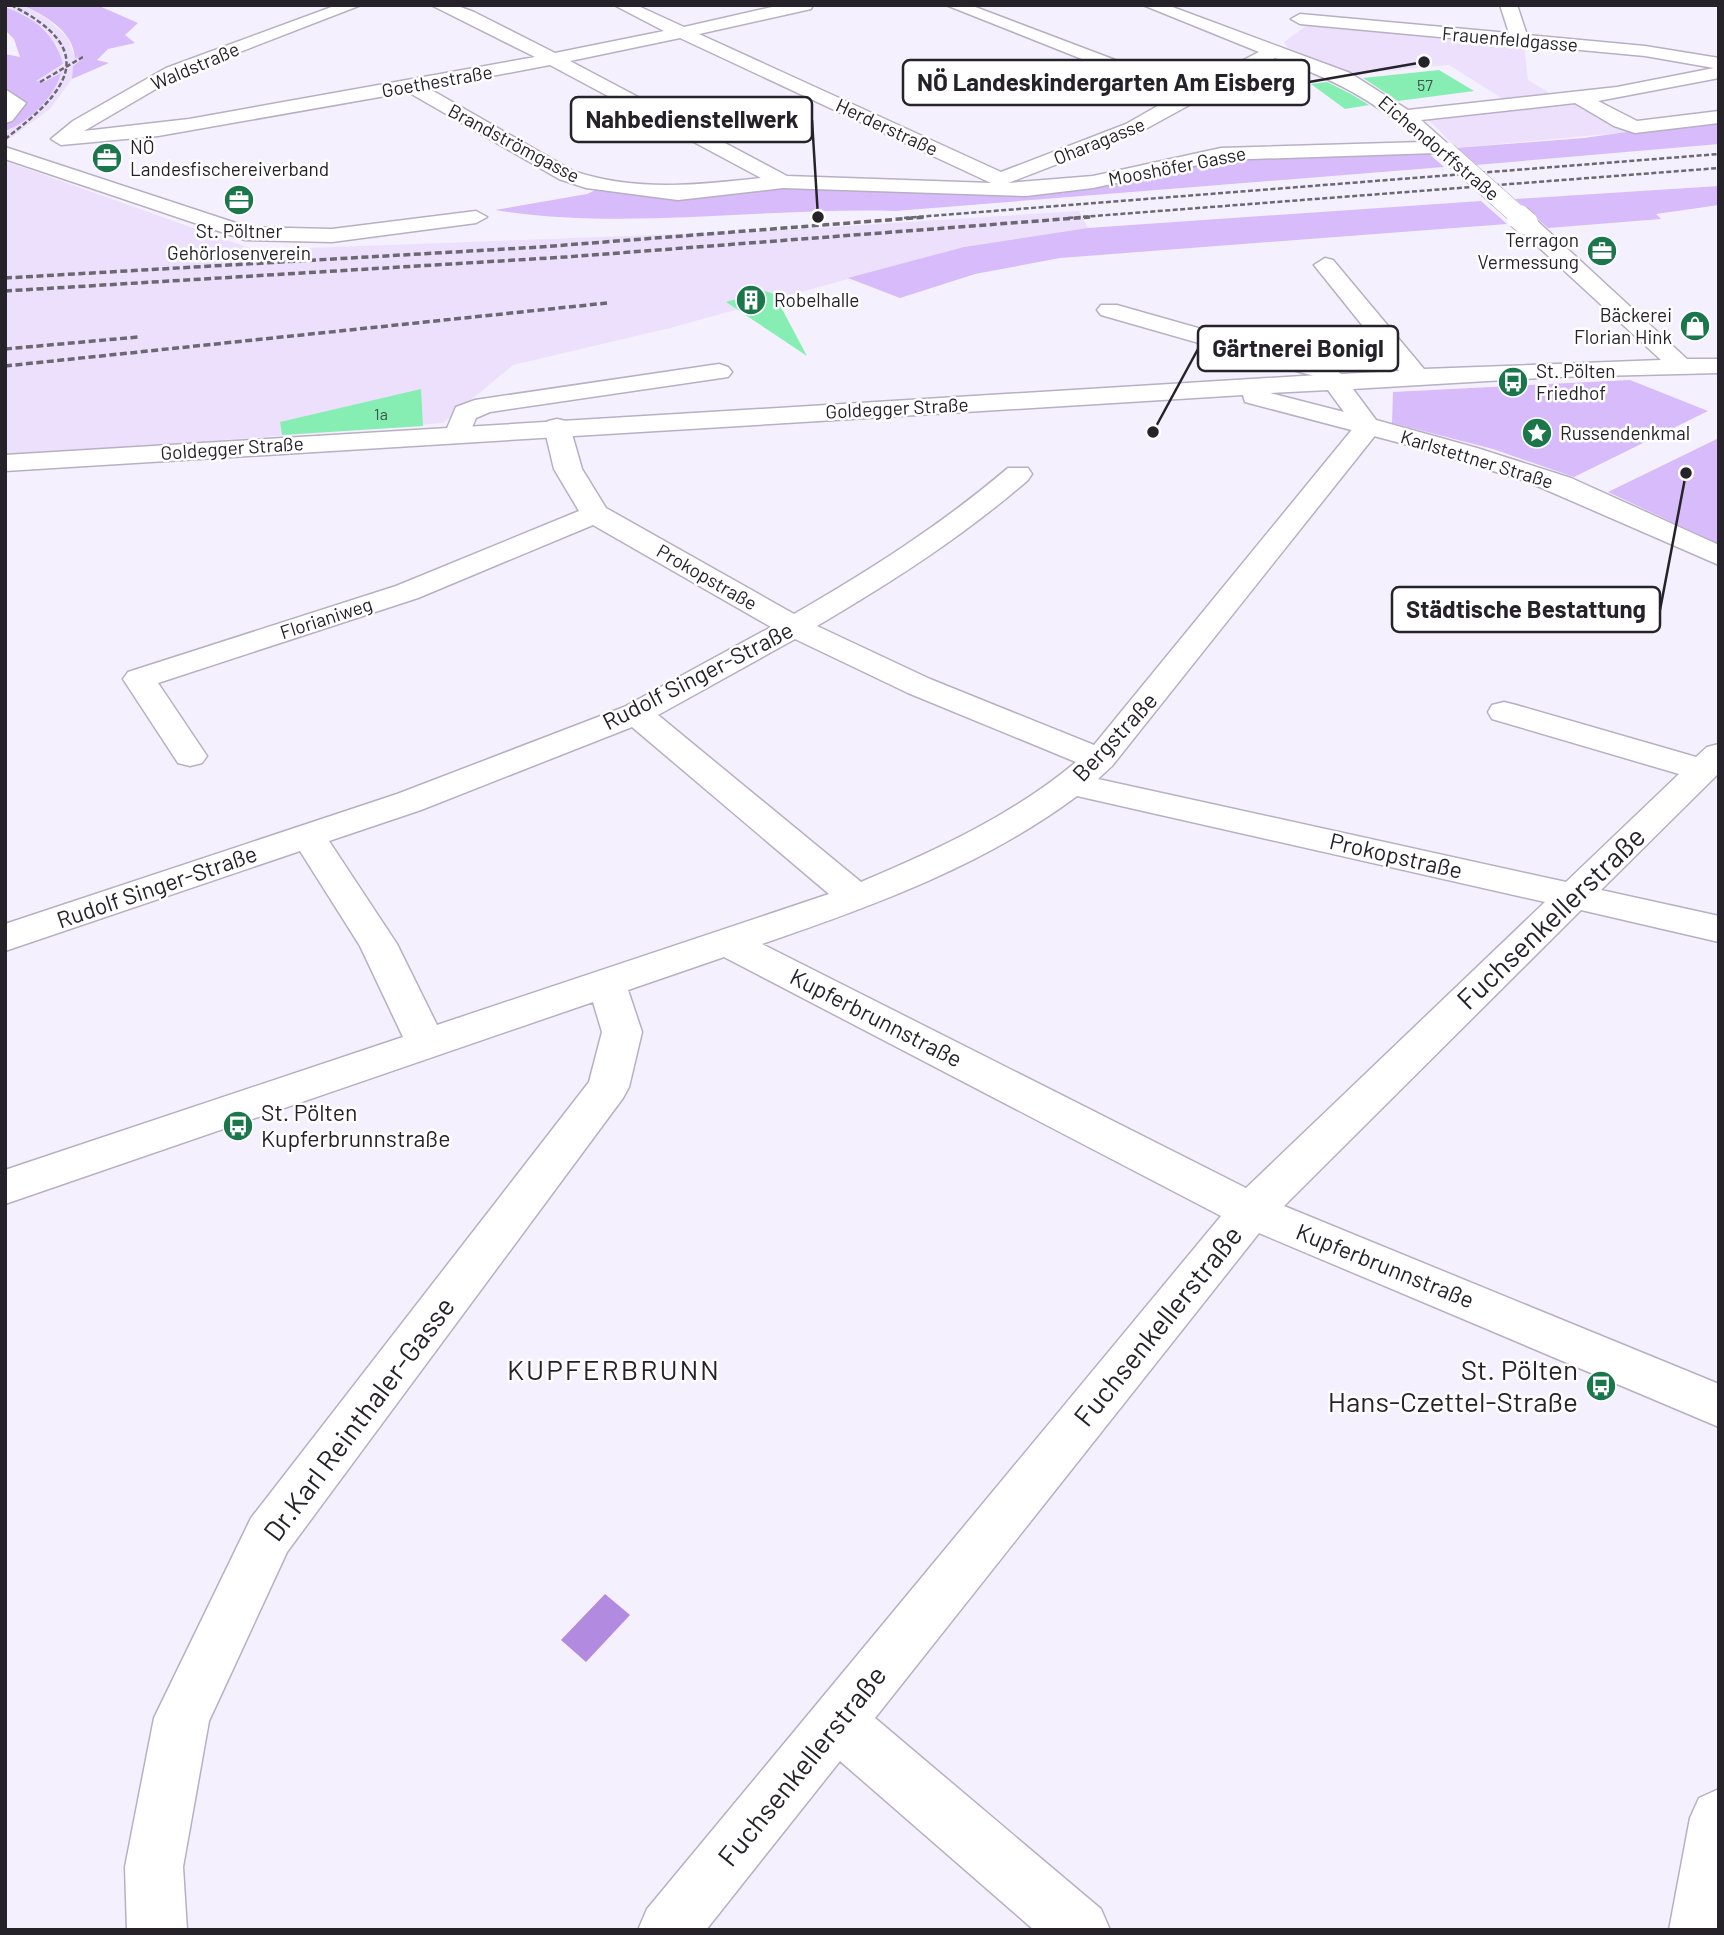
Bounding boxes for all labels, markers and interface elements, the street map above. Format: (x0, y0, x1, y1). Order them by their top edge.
street label: Frauenfeldgasse (1441, 21, 1579, 56)
street label: Waldstraße (147, 37, 242, 94)
street label: Goethestraße (380, 59, 494, 102)
callout: NÖ Landeskindergarten Am Eisberg (903, 60, 1309, 105)
text: NÖ Landeskindergarten Am Eisberg (917, 67, 1295, 96)
house number: 57 (1417, 75, 1433, 94)
street label: Eichendorffstraße (1374, 90, 1505, 205)
street label: Herderstraße (832, 93, 942, 160)
callout: Nahbedienstellwerk (571, 97, 812, 142)
street label: Brandströmgasse (444, 98, 584, 187)
text: Nahbedienstellwerk (585, 104, 799, 133)
street label: Oharagasse (1050, 112, 1148, 169)
place label: NÖ Landesfischereiverband (130, 135, 329, 180)
office icon: NÖ Landesfischereiverband (90, 141, 124, 175)
street label: Mooshöfer Gasse (1106, 141, 1248, 190)
office icon: St. Pöltner Gehörlosenverein (222, 183, 256, 217)
place label: St. Pöltner Gehörlosenverein (167, 219, 311, 264)
place label: Terragon Vermessung (1478, 228, 1579, 273)
office icon: Terragon Vermessung (1585, 234, 1619, 268)
building icon: Robelhalle (734, 283, 768, 317)
place label: Robelhalle (774, 288, 860, 311)
place label: Bäckerei Florian Hink (1574, 303, 1672, 348)
shop icon: Bäckerei Florian Hink (1678, 309, 1712, 343)
callout: Gärtnerei Bonigl (1198, 326, 1398, 371)
text: Gärtnerei Bonigl (1212, 333, 1384, 362)
place label: St. Pölten Friedhof (1536, 359, 1616, 404)
bus stop icon: St. Pölten Friedhof (1496, 365, 1530, 399)
street label: Goldegger Straße (825, 392, 969, 423)
house number: 1a (374, 404, 388, 423)
place icon: Russendenkmal (1520, 416, 1554, 450)
place label: Russendenkmal (1560, 421, 1690, 444)
street label: Karlstettner Straße (1398, 424, 1556, 493)
street label: Goldegger Straße (160, 431, 304, 464)
street label: Prokopstraße (653, 539, 761, 614)
callout: Städtische Bestattung (1392, 587, 1660, 632)
street label: Florianiweg (277, 592, 375, 643)
text: Städtische Bestattung (1406, 594, 1646, 623)
street label: Rudolf Singer-Straße (598, 615, 798, 735)
street label: Bergstraße (1066, 686, 1163, 787)
street label: Fuchsenkellerstraße (1449, 819, 1652, 1016)
street label: Prokopstraße (1327, 826, 1465, 884)
street label: Rudolf Singer-Straße (53, 839, 261, 933)
street label: Kupferbrunnstraße (786, 962, 967, 1073)
place label: St. Pölten Kupferbrunnstraße (261, 1098, 450, 1152)
bus stop icon: St. Pölten Kupferbrunnstraße (221, 1109, 255, 1143)
street label: Kupferbrunnstraße (1292, 1217, 1478, 1314)
street label: Fuchsenkellerstraße (1066, 1218, 1249, 1433)
street label: Dr.Karl Reinthaler-Gasse (255, 1290, 461, 1547)
district label: KUPFERBRUNN (507, 1352, 721, 1386)
place label: St. Pölten Hans-Czettel-Straße (1328, 1352, 1578, 1418)
bus stop icon: St. Pölten Hans-Czettel-Straße (1584, 1369, 1618, 1403)
street label: Fuchsenkellerstraße (710, 1658, 893, 1873)

